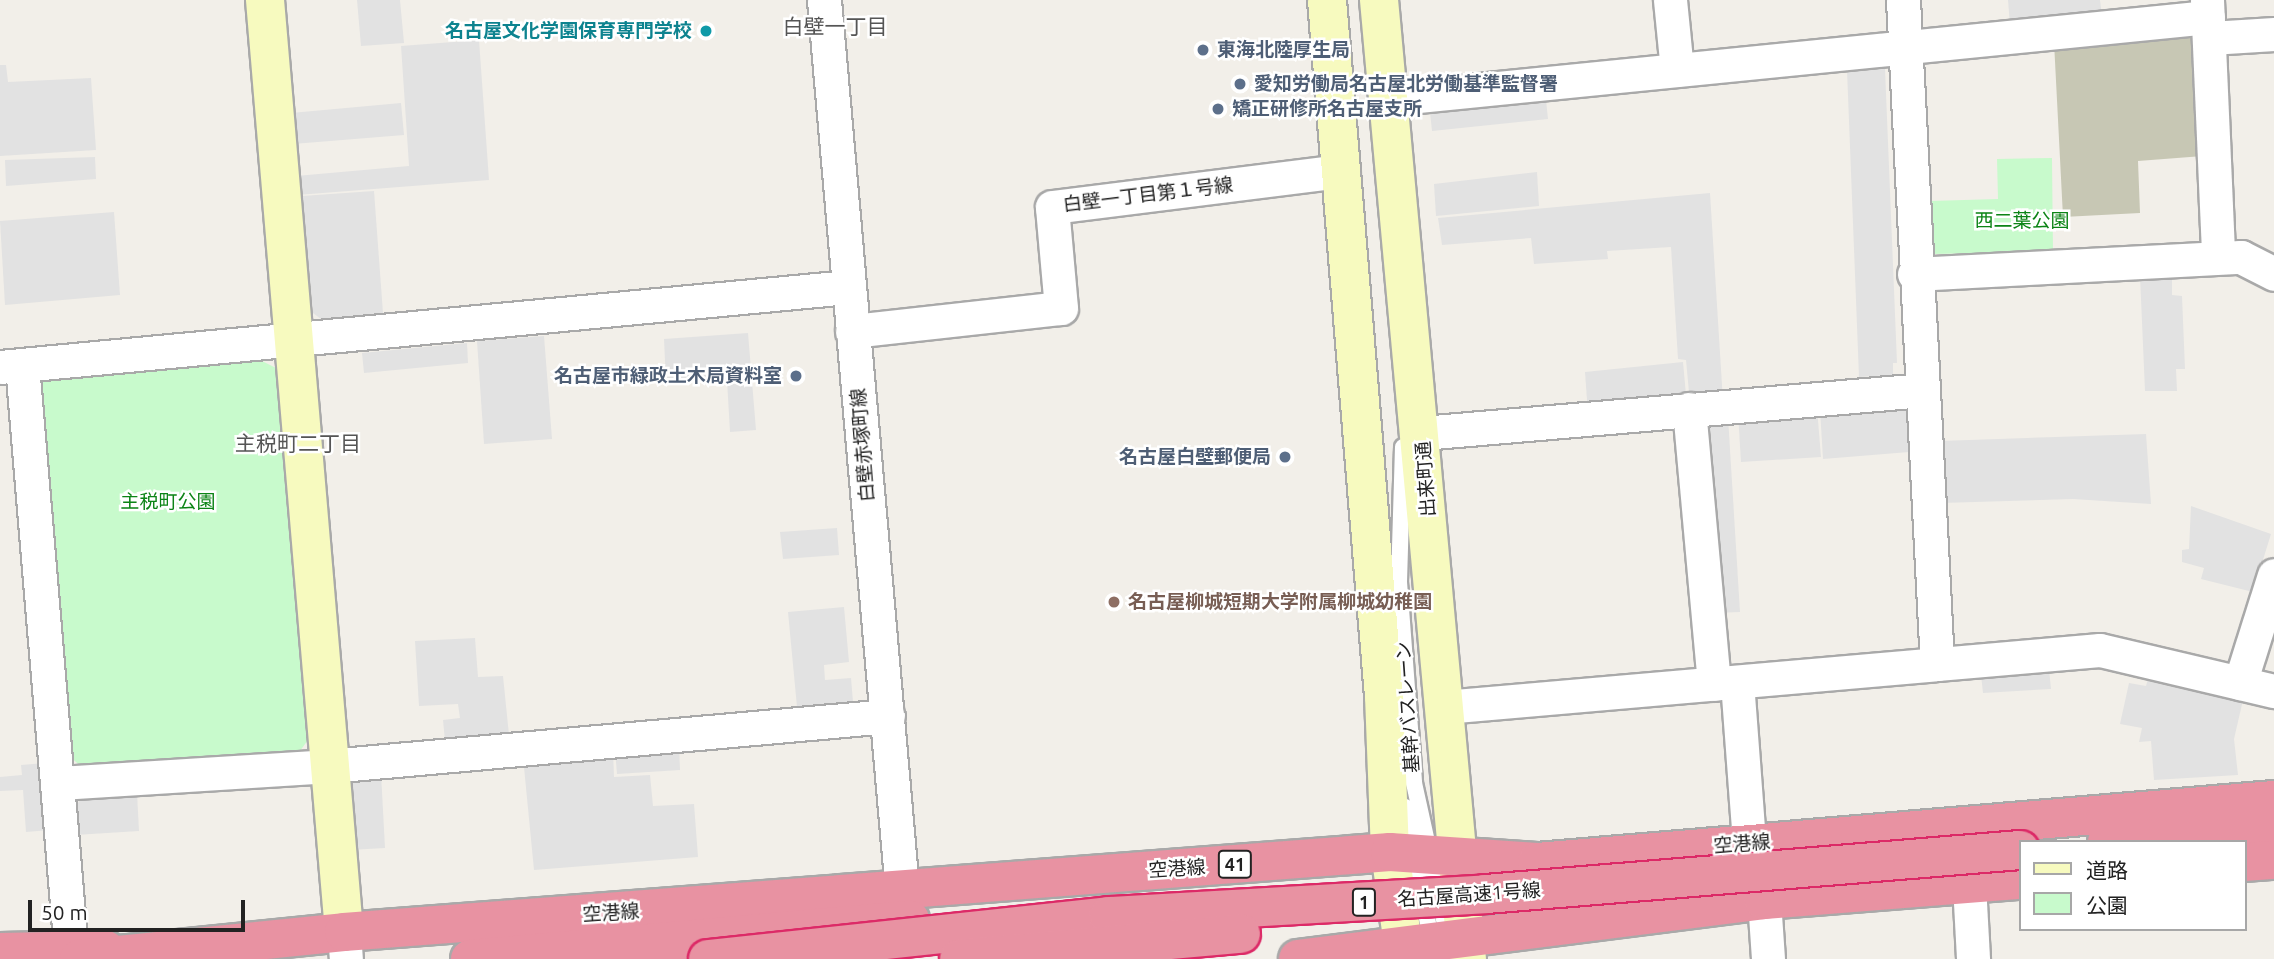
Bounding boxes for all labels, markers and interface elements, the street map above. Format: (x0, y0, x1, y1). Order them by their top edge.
district label: 白壁一丁目 (783, 13, 887, 39)
place label: 名古屋文化学園保育専門学校 (445, 20, 692, 42)
marker: 名古屋文化学園保育専門学校 (698, 23, 714, 39)
place label: 東海北陸厚生局 (1217, 39, 1350, 61)
marker: 東海北陸厚生局 (1195, 42, 1211, 58)
place label: 愛知労働局名古屋北労働基準監督署 (1254, 73, 1558, 95)
marker: 愛知労働局名古屋北労働基準監督署 (1232, 76, 1248, 92)
place label: 矯正研修所名古屋支所 (1232, 98, 1422, 120)
marker: 矯正研修所名古屋支所 (1210, 101, 1226, 117)
street label: 白壁一丁目第１号線 (1062, 173, 1234, 217)
park label: 西二葉公園 (1975, 210, 2069, 232)
place label: 名古屋市緑政土木局資料室 (554, 365, 782, 387)
marker: 名古屋市緑政土木局資料室 (788, 368, 804, 384)
street label: 白壁赤塚町線 (847, 387, 879, 503)
district label: 主税町二丁目 (235, 430, 361, 456)
street label: 出来町通 (1412, 440, 1440, 518)
place label: 名古屋白壁郵便局 (1119, 446, 1271, 468)
marker: 名古屋白壁郵便局 (1277, 449, 1293, 465)
park label: 主税町公園 (121, 491, 215, 513)
place label: 名古屋柳城短期大学附属柳城幼稚園 (1128, 591, 1432, 613)
marker: 名古屋柳城短期大学附属柳城幼稚園 (1106, 594, 1122, 610)
street label: 基幹バスレーン (1392, 640, 1424, 774)
street label: 空港線 (1713, 830, 1771, 858)
legend (2018, 840, 2246, 931)
road number: 41 (1218, 850, 1252, 878)
street label: 空港線 (1148, 856, 1206, 882)
text: 道路 (2086, 858, 2128, 882)
street label: 名古屋高速1号線 (1397, 879, 1541, 911)
scale bar (32, 886, 248, 930)
road number: 1 (1352, 888, 1376, 917)
text: 公園 (2086, 893, 2128, 917)
text: 50 m (41, 900, 88, 924)
street label: 空港線 (582, 900, 640, 926)

